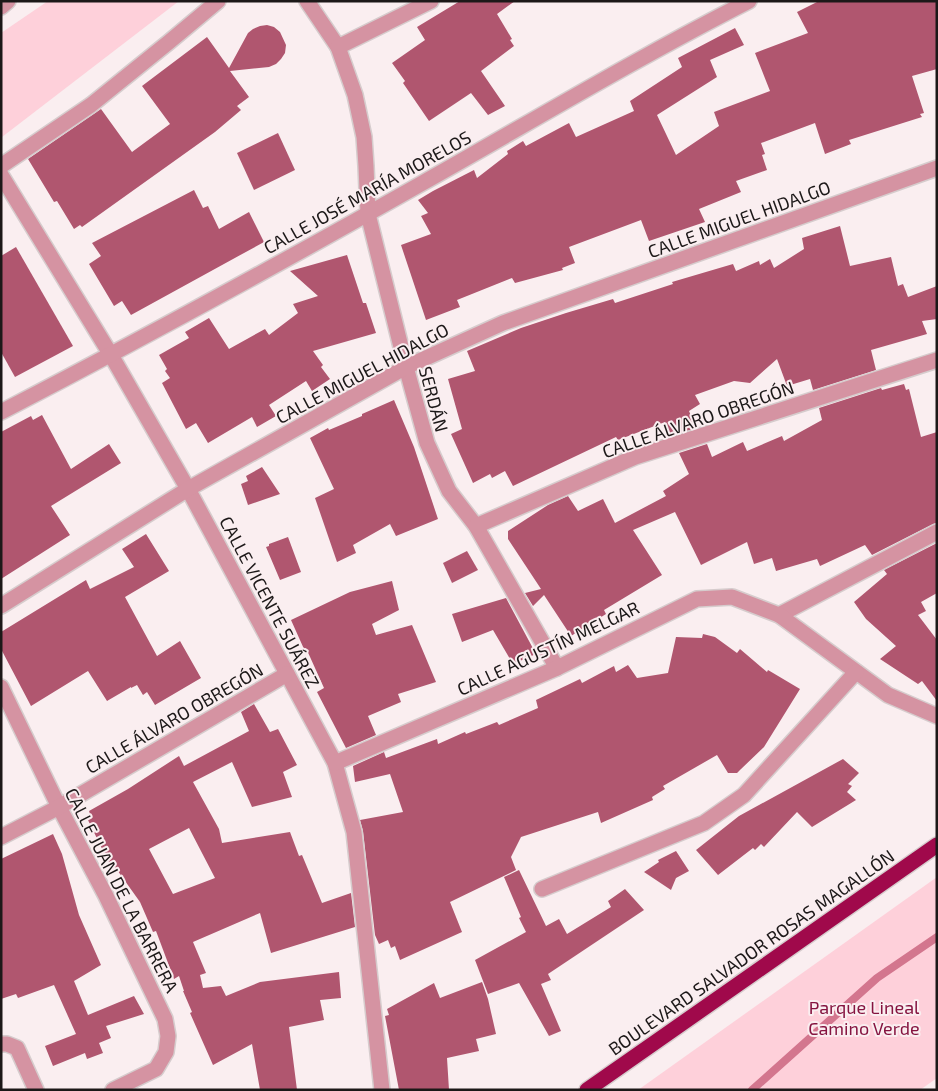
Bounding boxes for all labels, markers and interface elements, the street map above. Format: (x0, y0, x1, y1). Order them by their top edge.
street label: CALLE JOSÉ MARÍA MORELOS (259, 126, 475, 258)
street label: CALLE MIGUEL HIDALGO (645, 176, 833, 262)
street label: CALLE MIGUEL HIDALGO (272, 318, 452, 428)
street label: SERDÁN (415, 364, 453, 434)
street label: CALLE ÁLVARO OBREGÓN (599, 376, 797, 462)
street label: CALLE VICENTE SUÁREZ (215, 512, 325, 692)
street label: CALLE AGUSTÍN MELGAR (453, 596, 643, 700)
street label: CALLE ÁLVARO OBREGÓN (81, 658, 267, 778)
street label: CALLE JUAN DE LA BARRERA (61, 784, 184, 997)
street label: BOULEVARD SALVADOR ROSAS MAGALLÓN (604, 844, 898, 1060)
park label: Parque Lineal Camino Verde (808, 996, 920, 1039)

